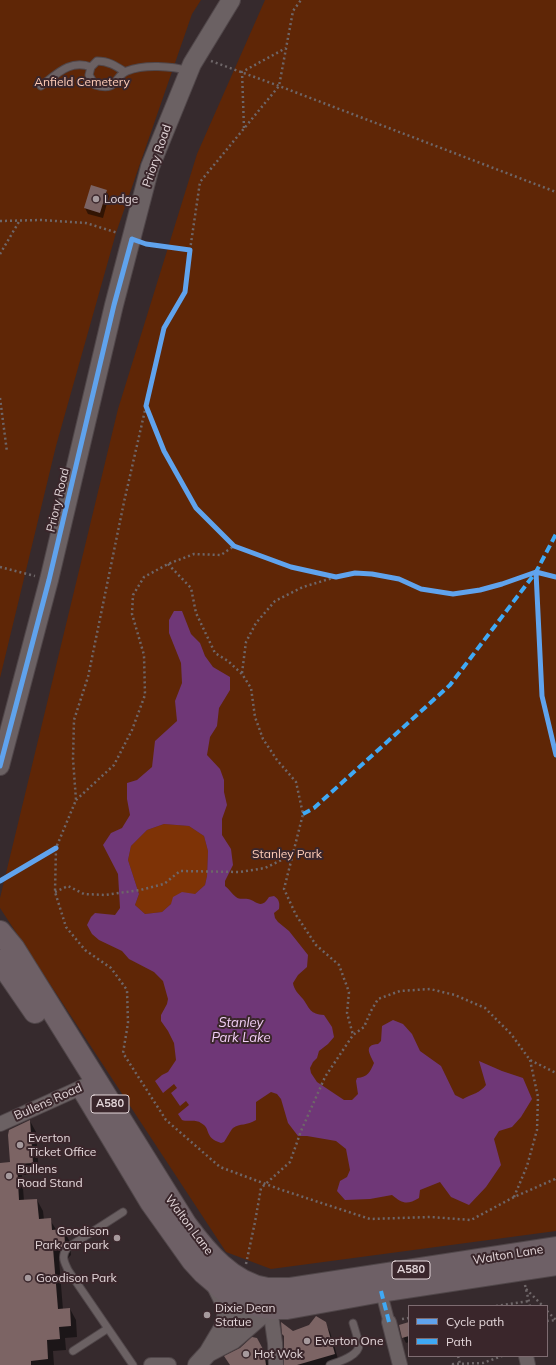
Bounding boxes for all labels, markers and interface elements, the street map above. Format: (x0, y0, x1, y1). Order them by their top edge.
park label: Anfield Cemetery (34, 75, 130, 89)
street label: Priory Road (140, 123, 174, 189)
place label: Lodge (104, 192, 138, 206)
marker: Lodge (91, 194, 101, 204)
street label: Priory Road (44, 467, 72, 533)
park label: Stanley Park (252, 847, 322, 861)
water label: Stanley Park Lake (211, 1015, 271, 1046)
street label: Bullens Road (12, 1081, 84, 1123)
road number: A580 (91, 1095, 129, 1113)
place label: Everton Ticket Office (28, 1131, 96, 1159)
marker: Everton Ticket Office (15, 1140, 25, 1150)
place label: Bullens Road Stand (17, 1162, 83, 1190)
marker: Bullens Road Stand (4, 1171, 14, 1181)
street label: Walton Lane (162, 1192, 216, 1258)
place label: Goodison Park car park (35, 1224, 109, 1252)
marker: Goodison Park car park (112, 1233, 122, 1243)
street label: Walton Lane (472, 1242, 544, 1268)
road number: A580 (392, 1261, 430, 1279)
place label: Goodison Park (36, 1271, 117, 1285)
marker: Goodison Park (23, 1273, 33, 1283)
place label: Dixie Dean Statue (215, 1301, 275, 1329)
legend (408, 1305, 548, 1357)
marker: Dixie Dean Statue (202, 1310, 212, 1320)
text: Cycle path (446, 1314, 504, 1329)
place label: Everton One (315, 1334, 383, 1348)
text: Path (446, 1334, 472, 1349)
marker: Everton One (302, 1336, 312, 1346)
place label: Hot Wok (254, 1347, 303, 1361)
marker: Hot Wok (241, 1349, 251, 1359)

